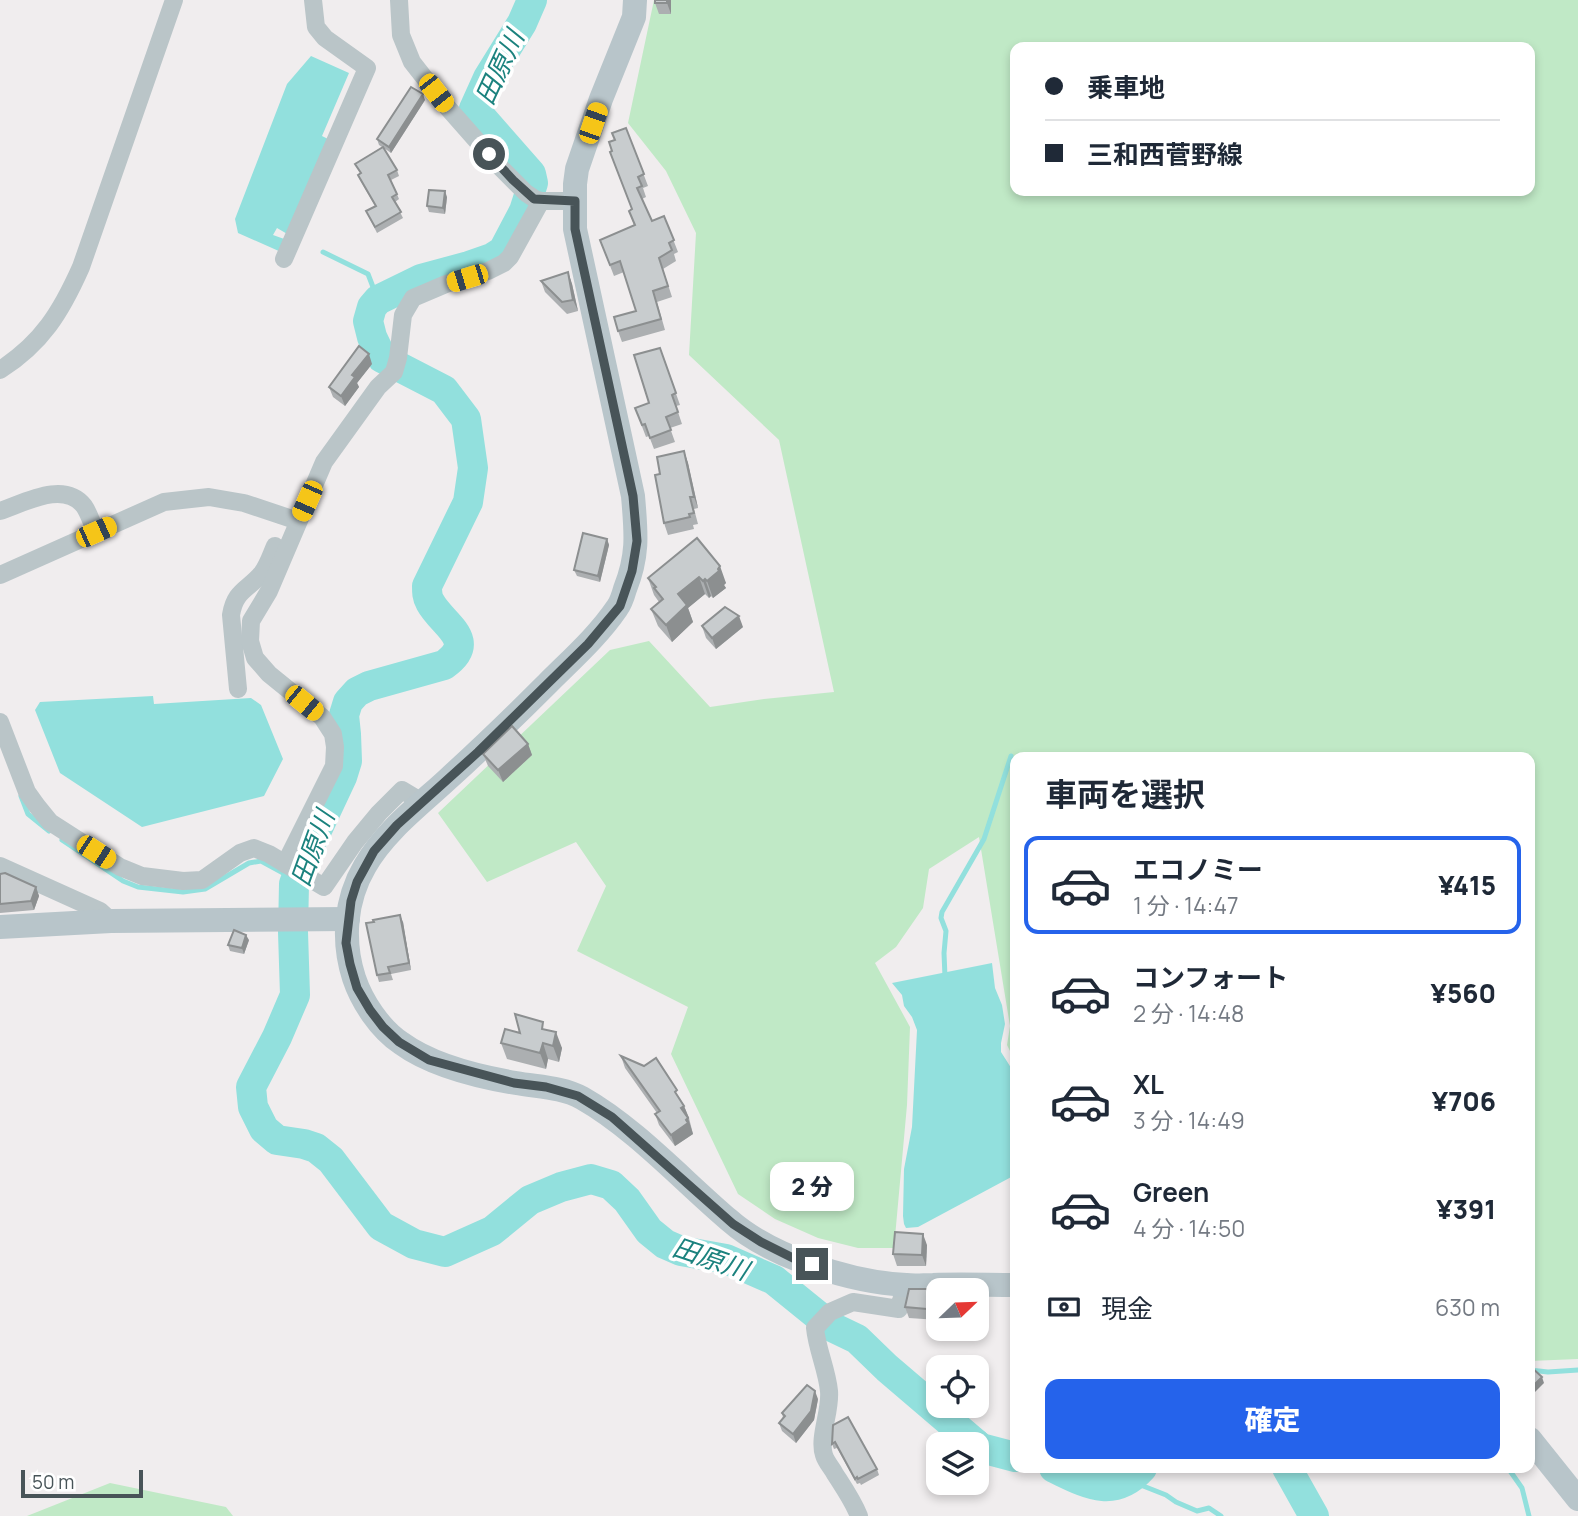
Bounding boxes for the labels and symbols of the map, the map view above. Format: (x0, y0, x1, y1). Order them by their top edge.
water label: 田原川 (466, 21, 533, 110)
car (415, 70, 458, 116)
car (577, 100, 610, 146)
route start (473, 138, 505, 170)
car (444, 262, 491, 294)
car (289, 478, 326, 524)
car (73, 514, 120, 550)
car (282, 682, 327, 724)
water label: 田原川 (282, 802, 343, 891)
car (73, 832, 120, 872)
callout: 2 分 (770, 1162, 854, 1212)
water label: 田原川 (668, 1228, 757, 1289)
route end (796, 1248, 828, 1280)
north arrow (926, 1278, 989, 1340)
scale bar (21, 1467, 144, 1499)

